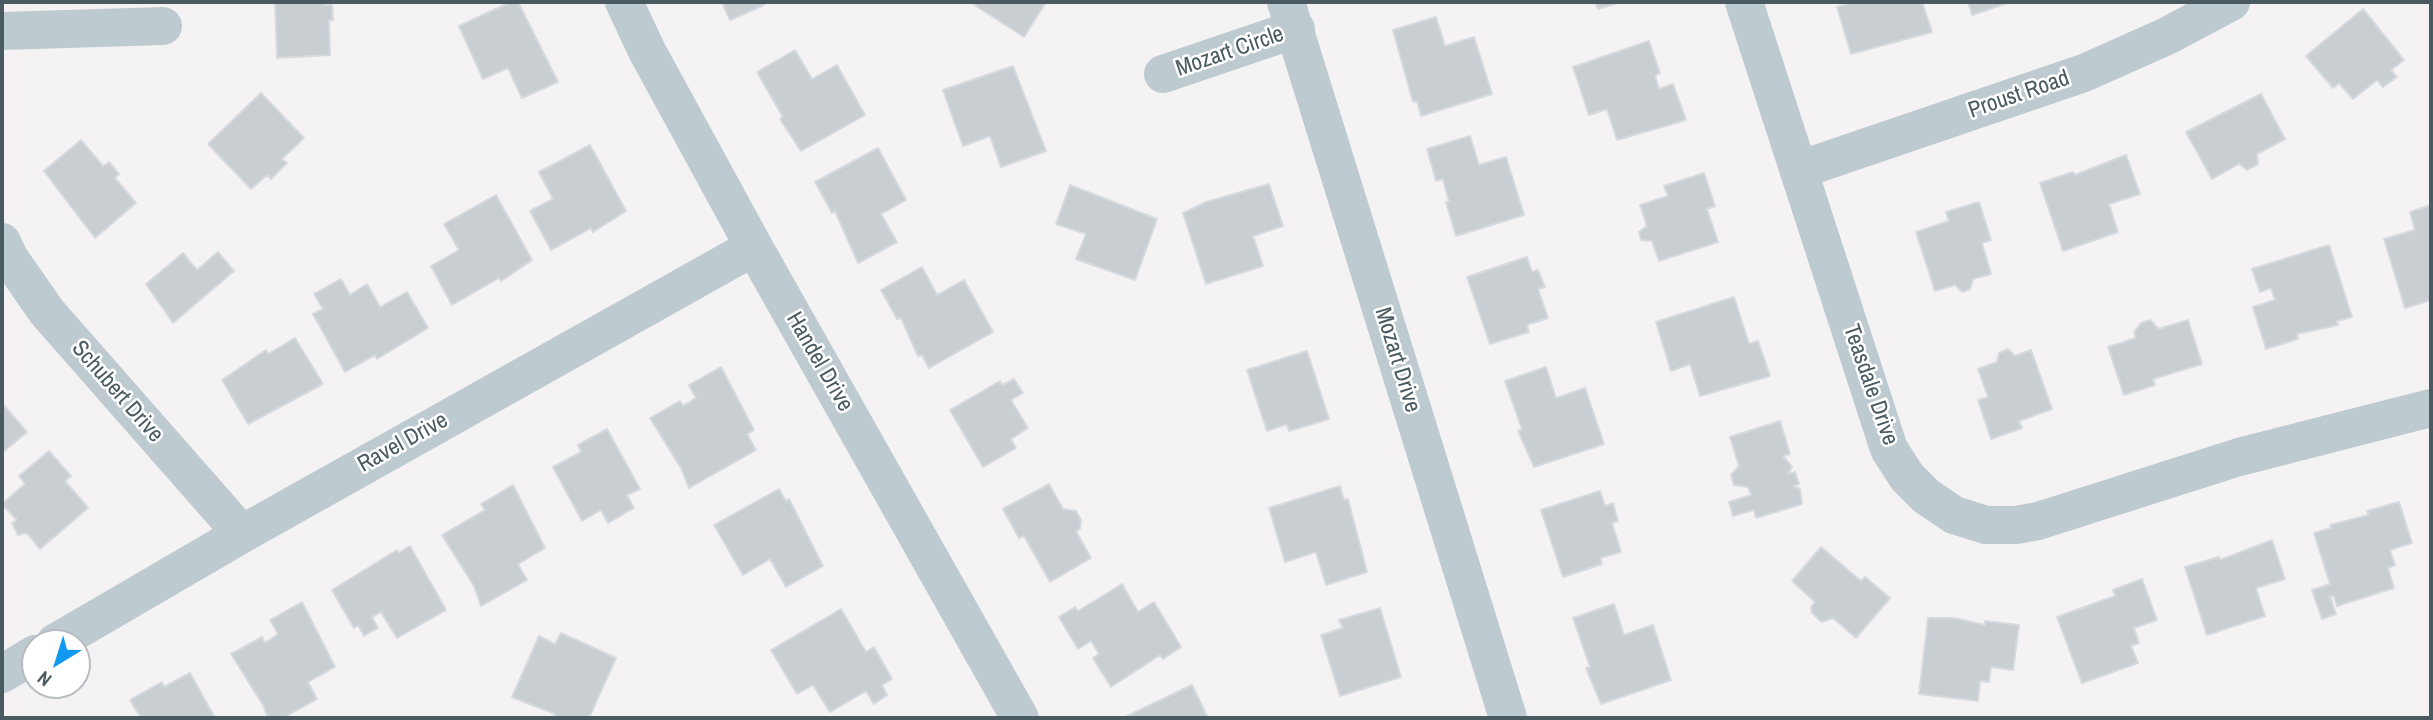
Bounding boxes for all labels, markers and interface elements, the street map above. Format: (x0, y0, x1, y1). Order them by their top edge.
street label: Mozart Circle (1172, 21, 1288, 83)
street label: Proust Road (1965, 65, 2073, 125)
street label: Mozart Drive (1368, 304, 1426, 416)
street label: Handel Drive (780, 307, 858, 417)
street label: Teasdale Drive (1836, 321, 1904, 449)
street label: Schubert Drive (65, 335, 169, 449)
street label: Ravel Drive (353, 407, 453, 479)
north arrow (21, 629, 91, 699)
text: N (32, 665, 57, 693)

